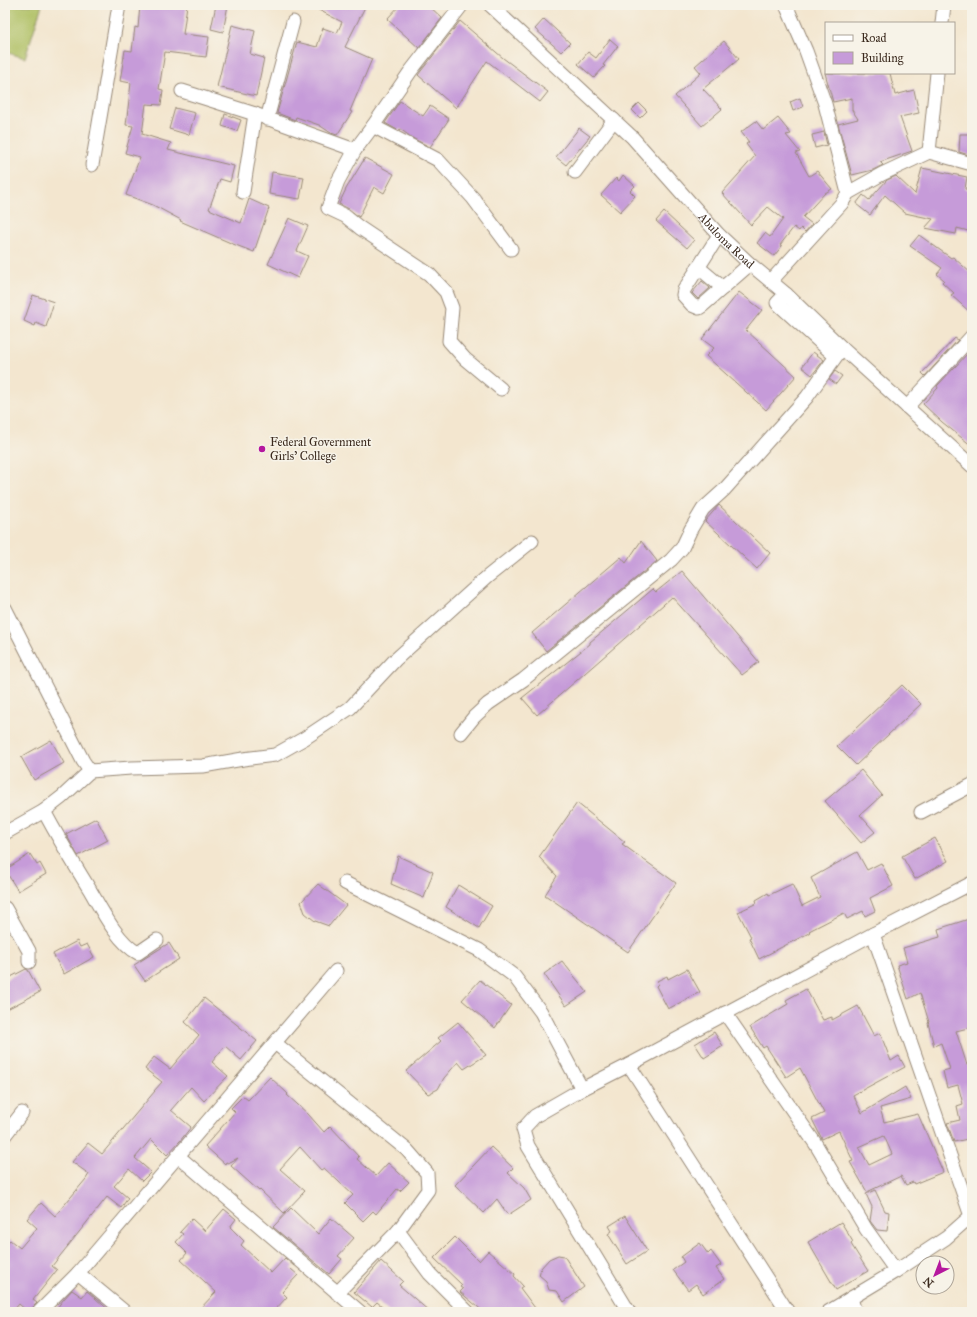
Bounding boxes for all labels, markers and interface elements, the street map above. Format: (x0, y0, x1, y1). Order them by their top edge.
legend (825, 22, 955, 74)
text: Road (861, 31, 887, 45)
text: Building (861, 51, 904, 66)
street label: Abuloma Road (695, 209, 757, 271)
place label: Federal Government Girls' College (270, 435, 372, 464)
marker: Federal Government Girls' College (257, 444, 267, 454)
north arrow (915, 1255, 955, 1295)
text: N (920, 1274, 936, 1290)

